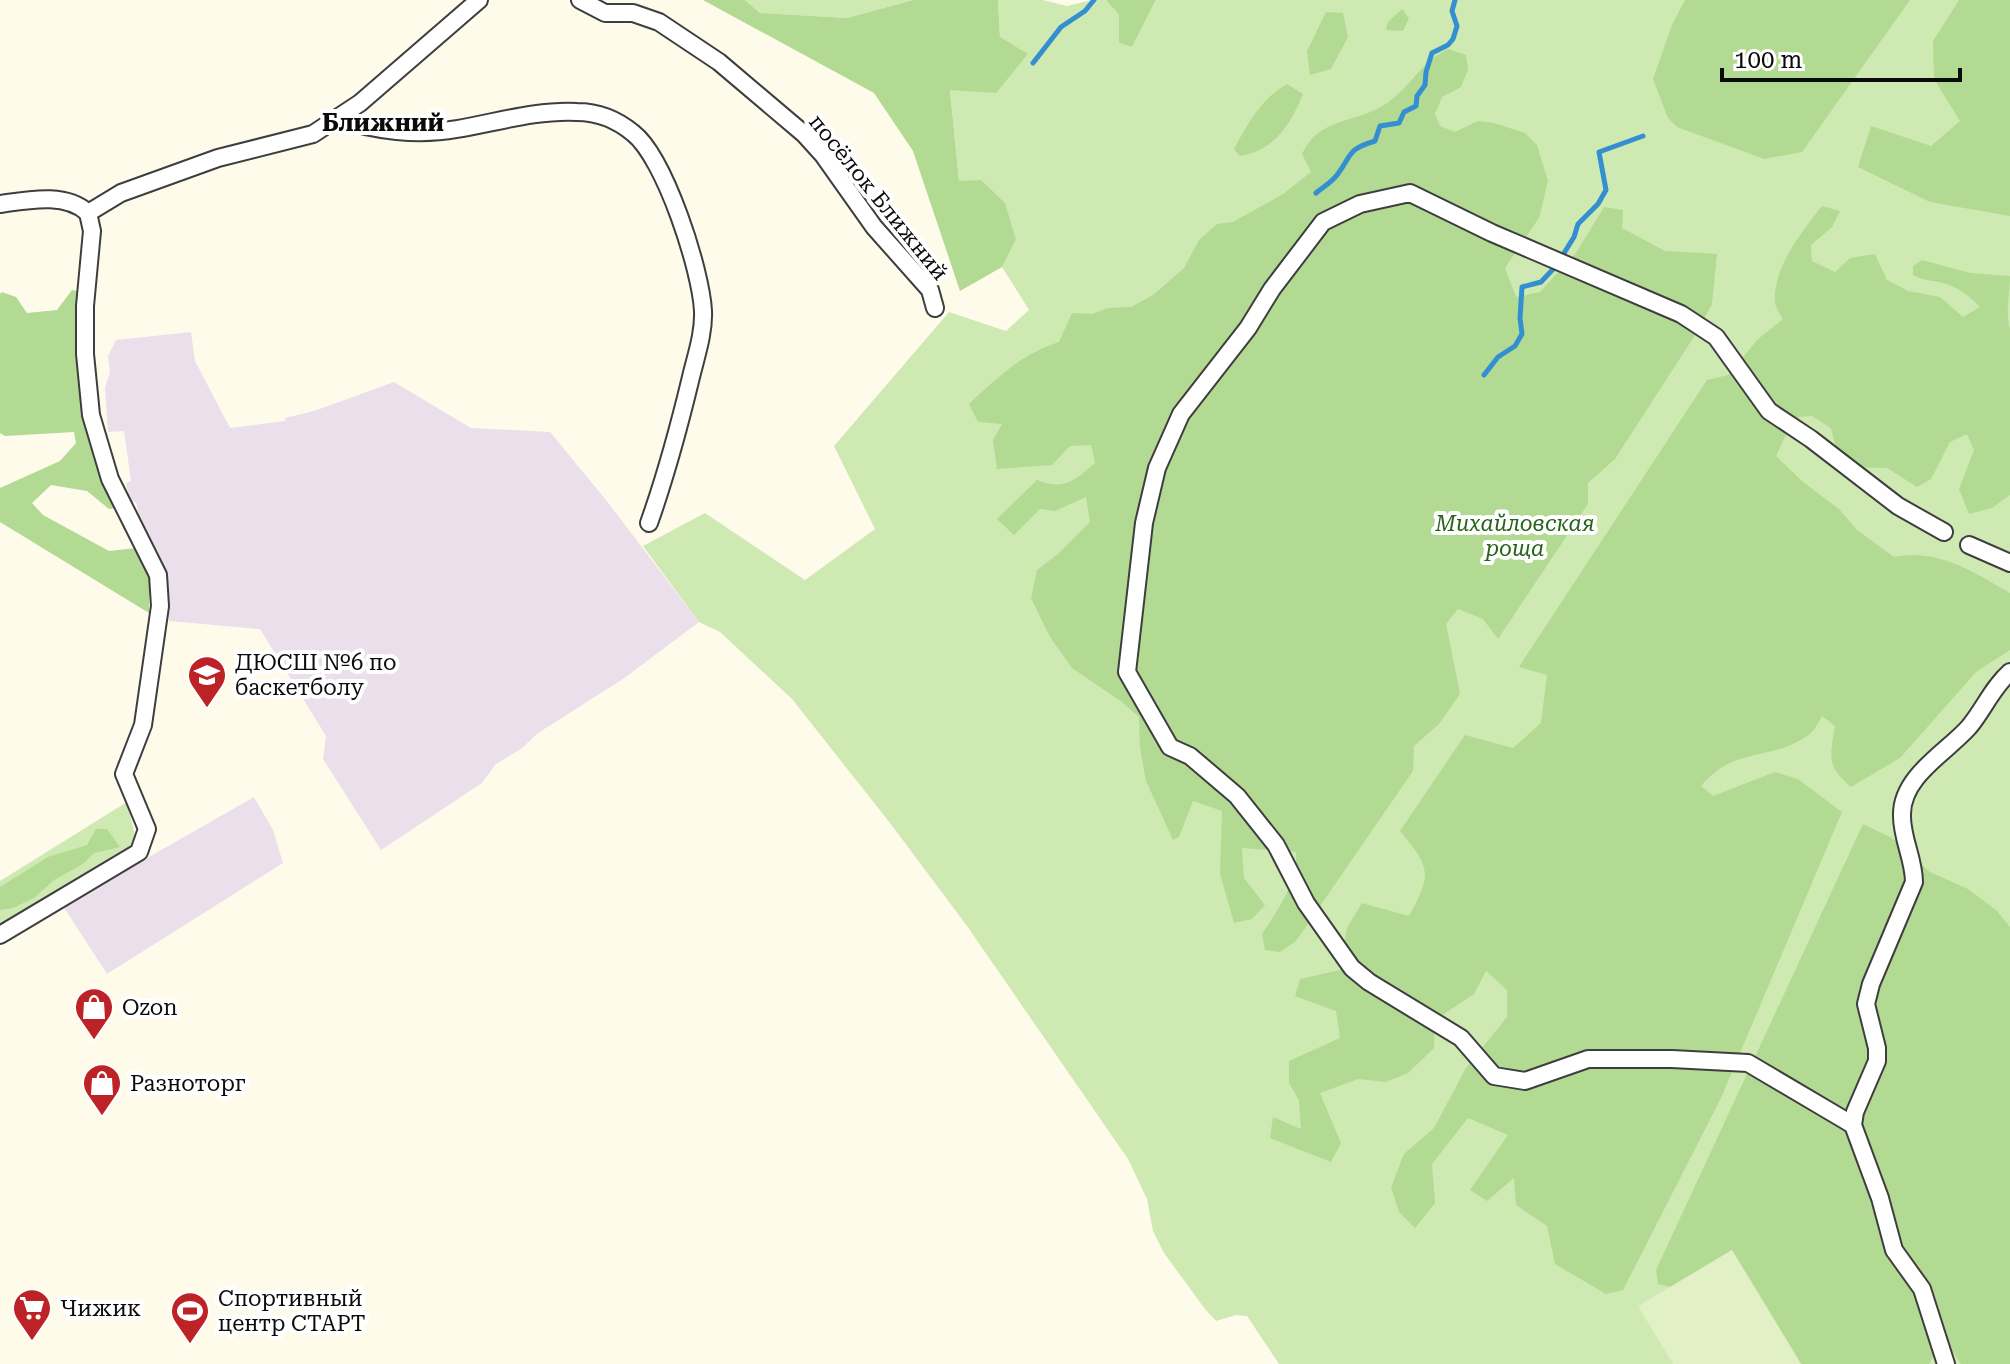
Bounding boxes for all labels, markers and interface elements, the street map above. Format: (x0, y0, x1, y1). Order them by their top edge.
scale bar (1722, 32, 1960, 82)
text: 100 m (1734, 46, 1802, 74)
district label: Ближний (322, 109, 444, 137)
street label: посёлок Ближний (804, 109, 953, 285)
park label: Михайловская роща (1434, 511, 1595, 561)
place label: ДЮСШ №6 по баскетболу (235, 650, 397, 700)
school or university icon: ДЮСШ №6 по баскетболу (186, 654, 228, 709)
shop icon: Ozon (73, 986, 115, 1041)
place label: Ozon (122, 995, 178, 1020)
shop icon: Разноторг (81, 1062, 123, 1117)
place label: Разноторг (130, 1071, 246, 1096)
place label: Спортивный центр СТАРТ (218, 1286, 366, 1336)
supermarket icon: Чижик (11, 1287, 53, 1342)
sports icon: Спортивный центр СТАРТ (169, 1290, 211, 1345)
place label: Чижик (60, 1296, 141, 1321)

